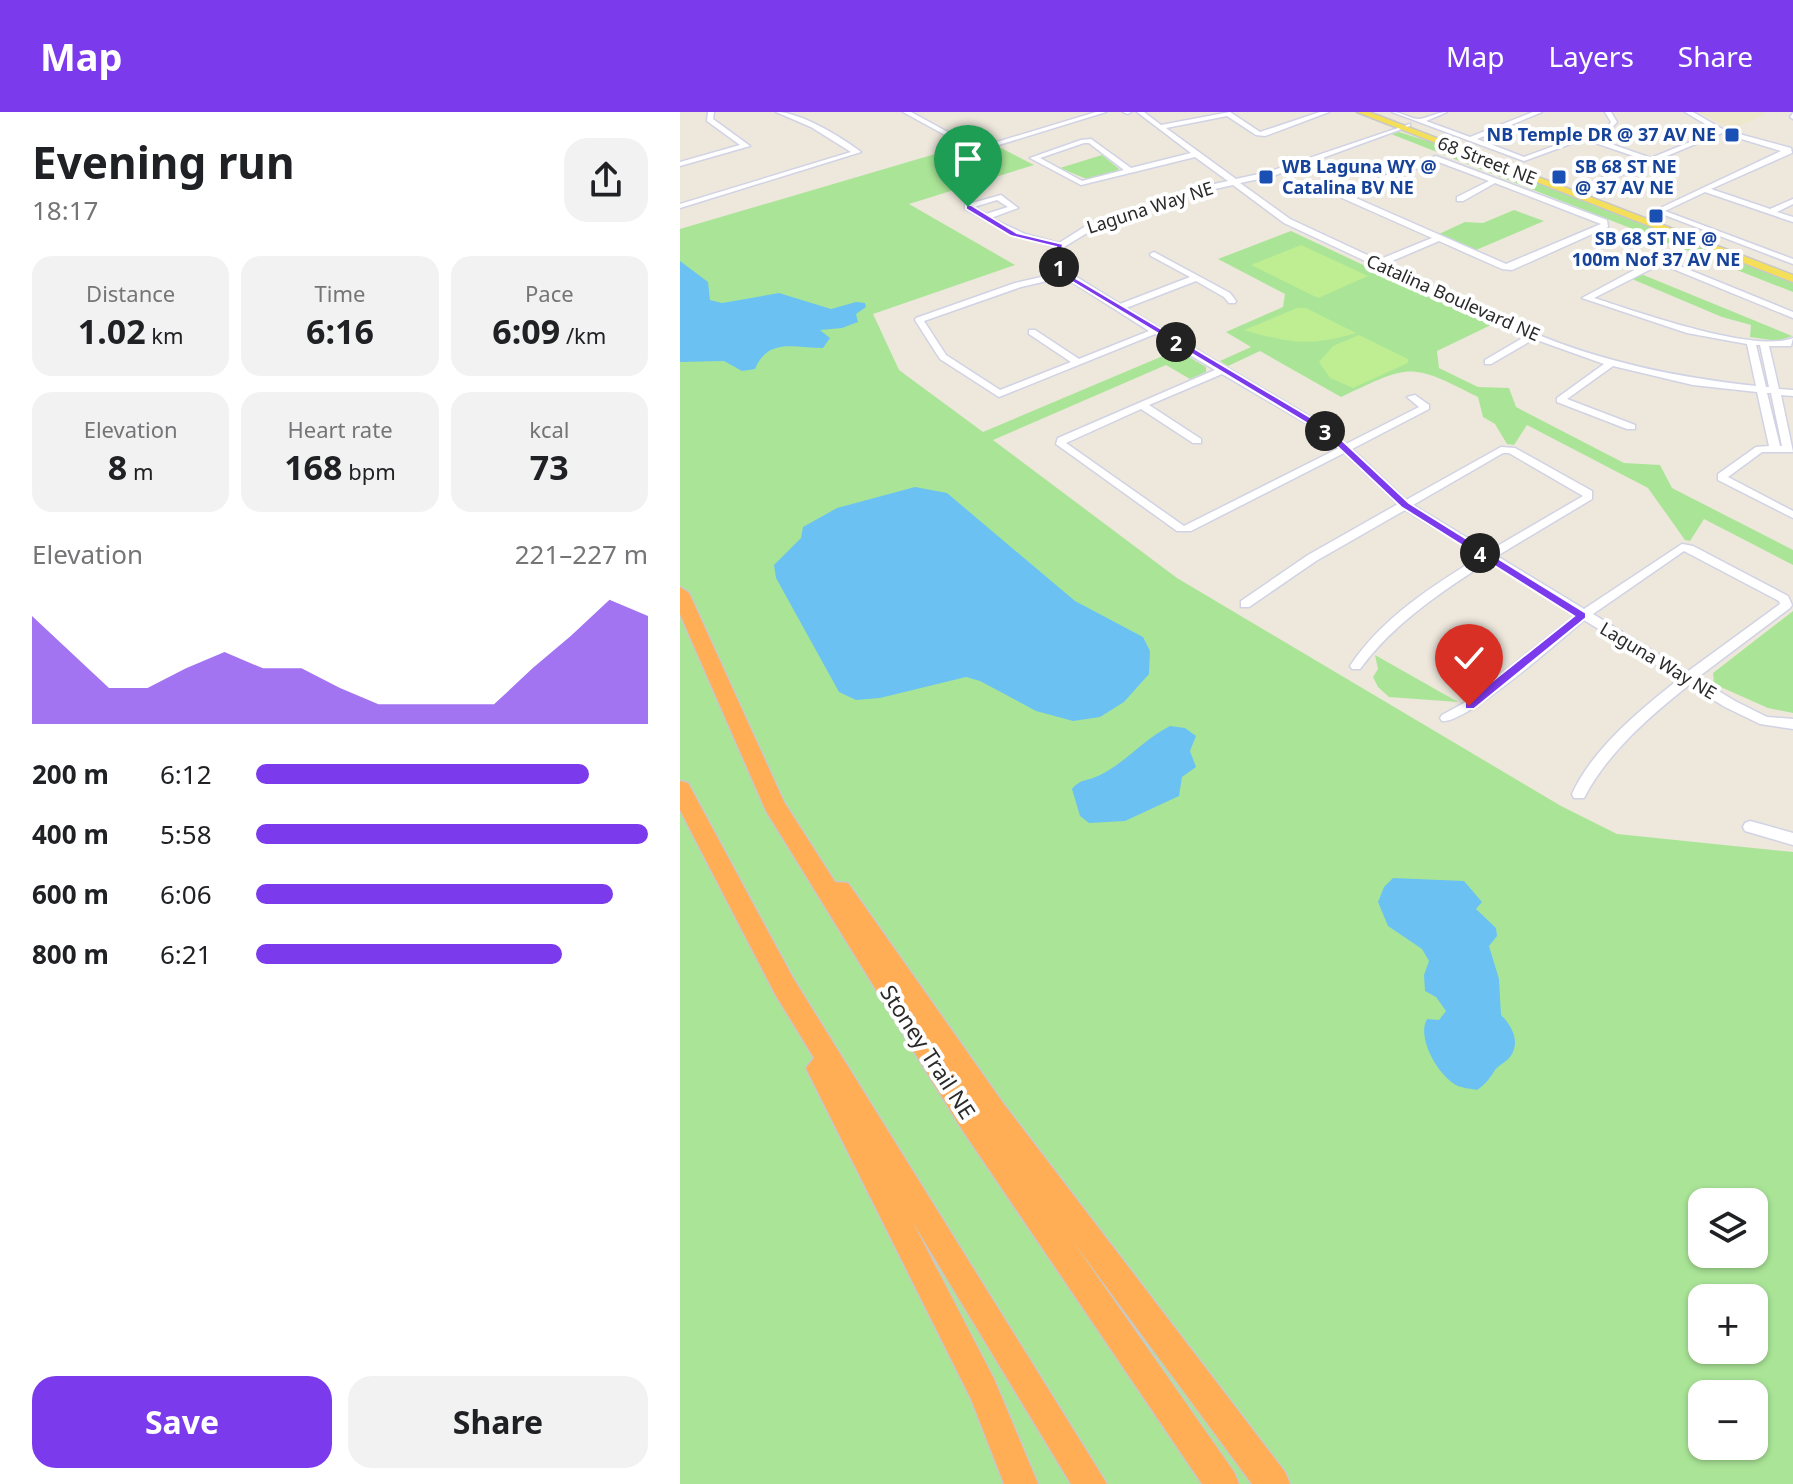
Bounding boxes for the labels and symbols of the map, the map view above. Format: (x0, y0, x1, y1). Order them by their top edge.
place label: NB Temple DR @ 37 AV NE (1487, 122, 1716, 146)
pin (934, 125, 1002, 207)
marker: NB Temple DR @ 37 AV NE (1723, 126, 1741, 144)
street label: 68 Street NE (1435, 130, 1540, 190)
place label: WB Laguna WY @ Catalina BV NE (1282, 154, 1437, 199)
place label: SB 68 ST NE @ 37 AV NE (1575, 154, 1677, 199)
marker: WB Laguna WY @ Catalina BV NE (1257, 168, 1275, 186)
marker: SB 68 ST NE @ 37 AV NE (1550, 168, 1568, 186)
street label: Laguna Way NE (1083, 175, 1216, 239)
marker: SB 68 ST NE @ 100m Nof 37 AV NE (1647, 207, 1665, 225)
place label: SB 68 ST NE @ 100m Nof 37 AV NE (1572, 226, 1740, 271)
pin: 1 (1039, 247, 1079, 287)
street label: Catalina Boulevard NE (1363, 248, 1544, 346)
pin: 2 (1156, 322, 1196, 362)
pin: 3 (1305, 411, 1345, 451)
pin: 4 (1460, 533, 1500, 573)
street label: Laguna Way NE (1596, 616, 1721, 704)
pin (1435, 624, 1503, 706)
street label: Stoney Trail NE (874, 979, 983, 1124)

